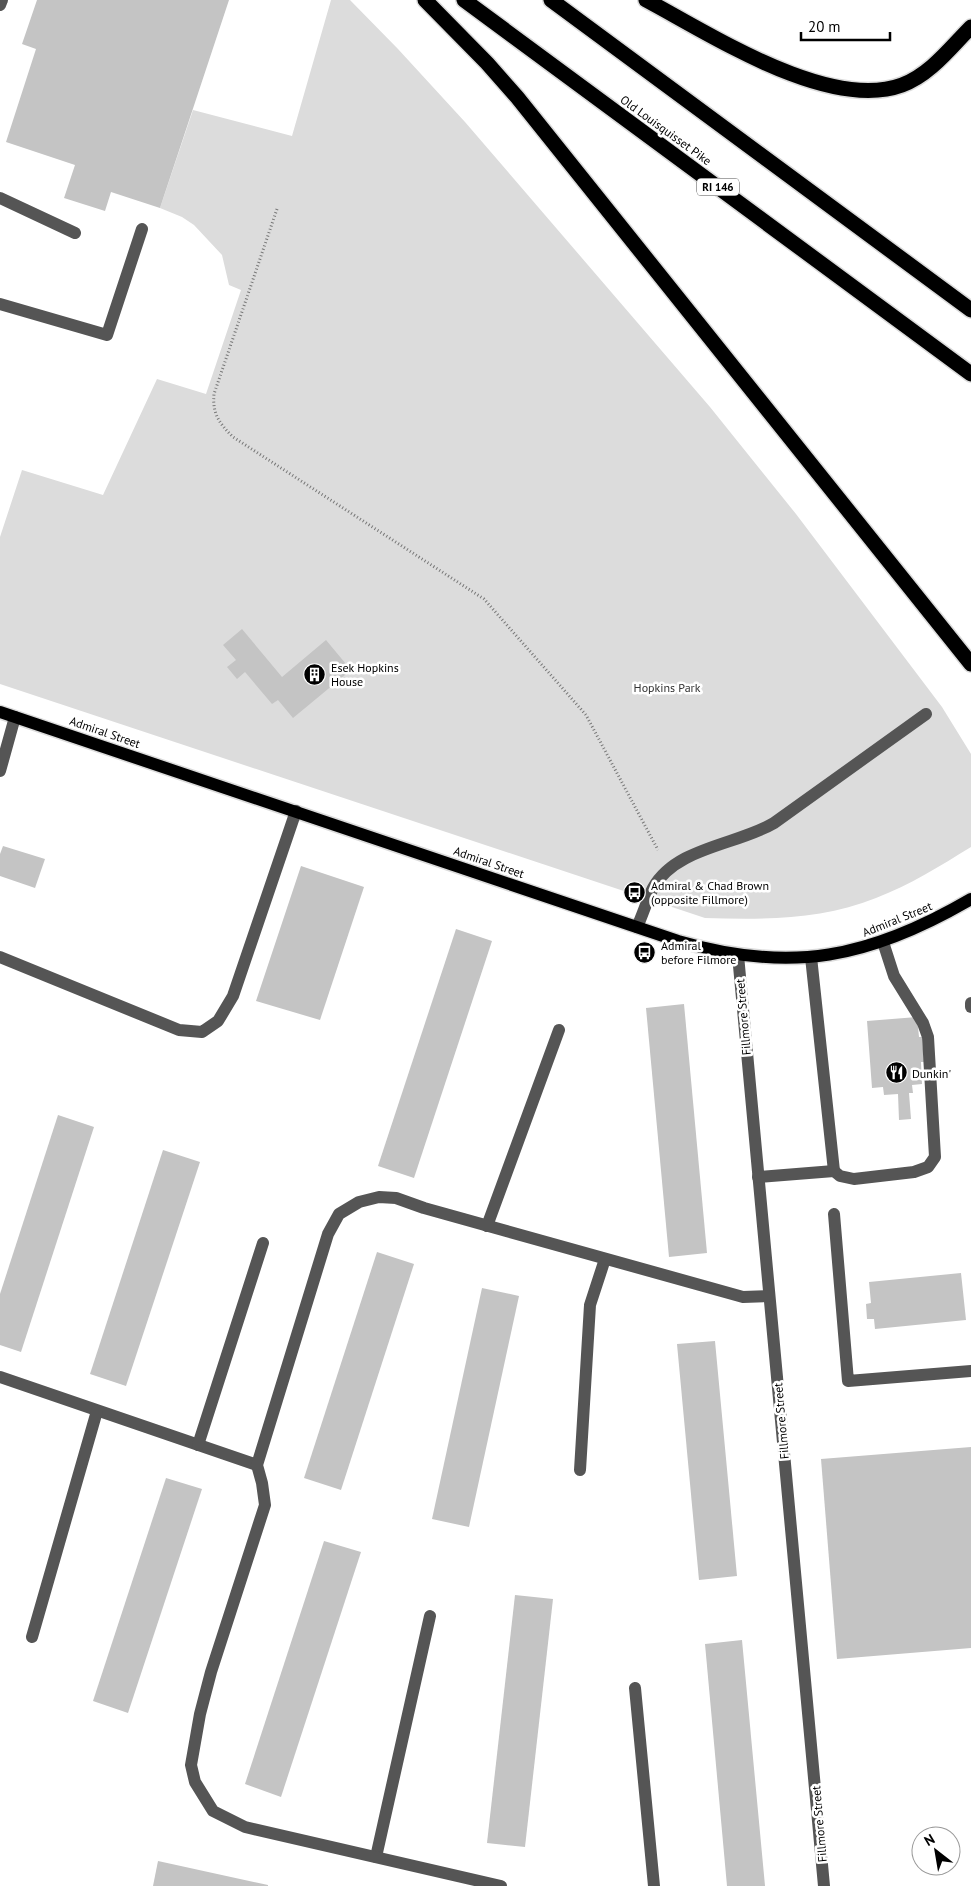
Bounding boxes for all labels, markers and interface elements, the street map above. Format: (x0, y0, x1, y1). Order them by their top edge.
scale bar (801, 10, 890, 42)
text: 20 m (808, 17, 841, 36)
street label: Old Louisquisset Pike (617, 92, 715, 168)
road number: RI 146 (697, 178, 739, 196)
place label: Esek Hopkins House (331, 660, 399, 689)
building icon: Esek Hopkins House (303, 662, 327, 686)
park label: Hopkins Park (634, 680, 701, 695)
street label: Admiral Street (68, 713, 142, 751)
street label: Admiral Street (452, 843, 526, 881)
place label: Admiral & Chad Brown (opposite Fillmore) (651, 878, 769, 907)
bus stop icon: Admiral & Chad Brown (opposite Fillmore) (623, 880, 647, 904)
street label: Admiral Street (860, 898, 934, 940)
place label: Admiral before Filmore (661, 938, 736, 967)
bus stop icon: Admiral before Filmore (633, 940, 657, 964)
street label: Fillmore Street (732, 978, 754, 1056)
restaurant icon: Dunkin' (884, 1061, 908, 1085)
place label: Dunkin' (912, 1066, 951, 1081)
street label: Fillmore Street (770, 1382, 792, 1460)
street label: Fillmore Street (808, 1785, 830, 1863)
north arrow (911, 1826, 961, 1876)
text: N (921, 1830, 938, 1850)

